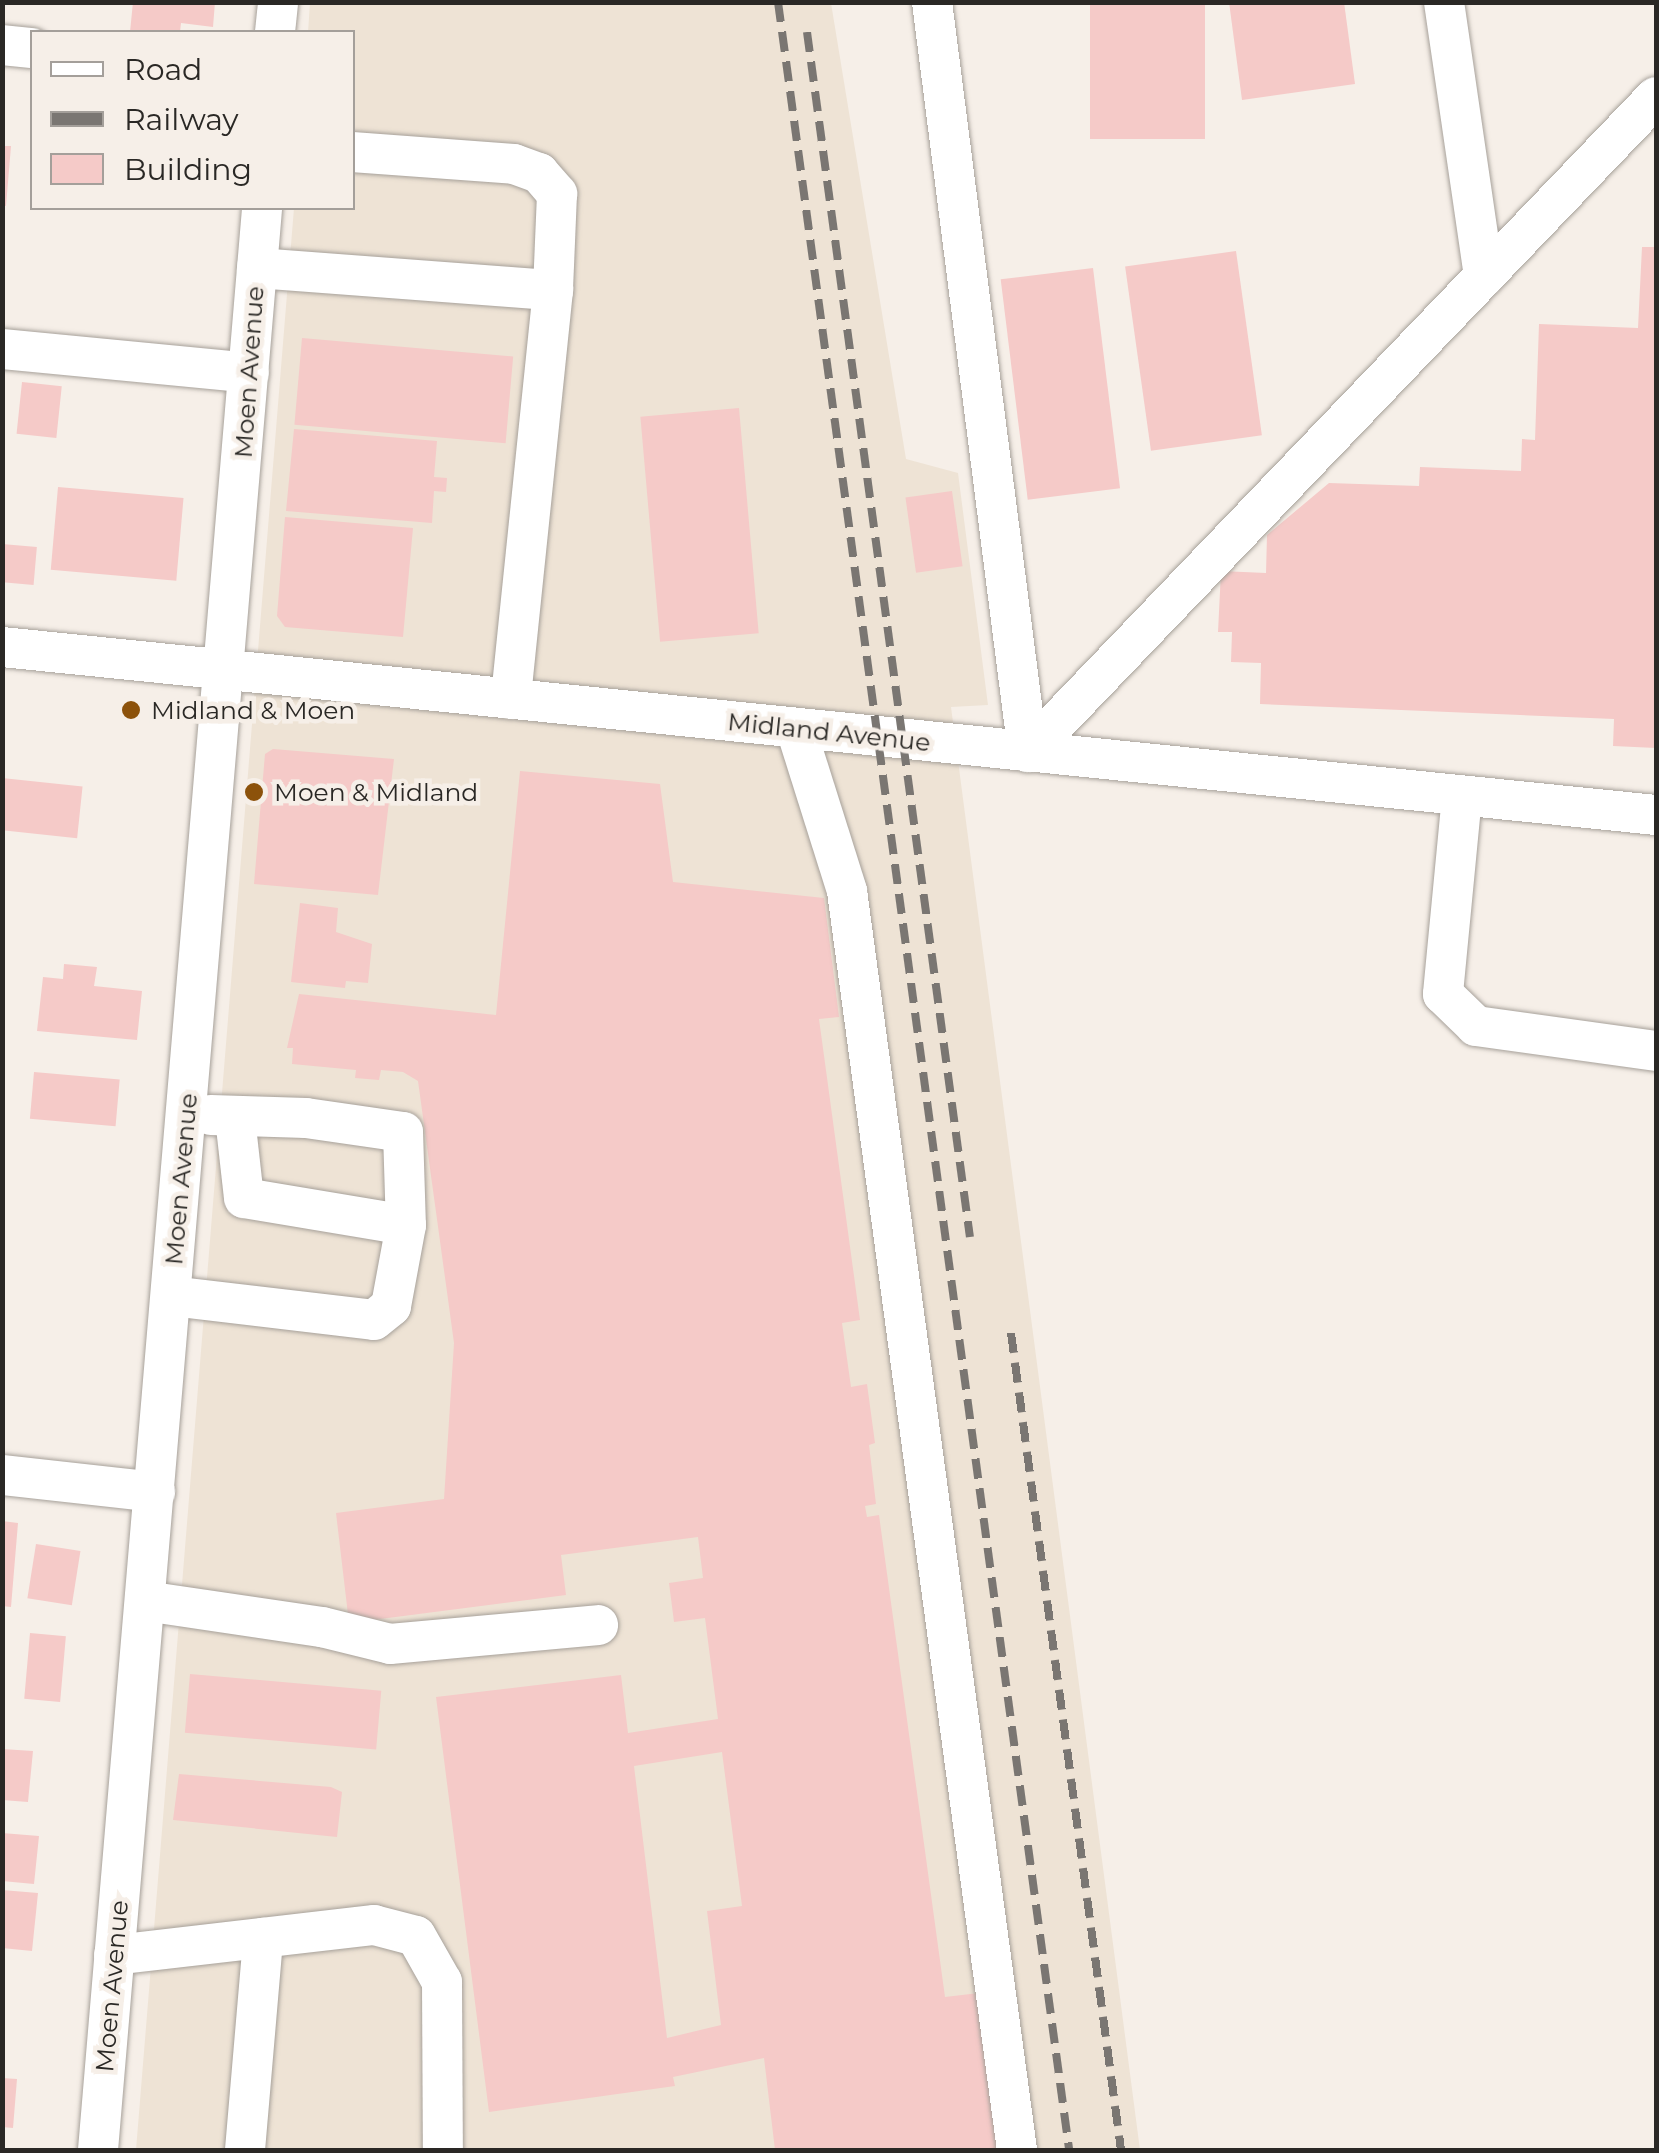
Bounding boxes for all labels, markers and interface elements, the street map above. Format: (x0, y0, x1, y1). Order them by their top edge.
legend (30, 30, 355, 210)
text: Road (124, 51, 202, 88)
text: Railway (124, 101, 239, 138)
text: Building (124, 151, 252, 188)
street label: Moen Avenue (228, 285, 270, 459)
place label: Midland & Moen (151, 695, 355, 725)
marker: Midland & Moen (120, 699, 142, 721)
street label: Midland Avenue (726, 706, 932, 758)
place label: Moen & Midland (274, 777, 478, 807)
marker: Moen & Midland (243, 781, 265, 803)
street label: Moen Avenue (159, 1092, 203, 1266)
street label: Moen Avenue (90, 1899, 134, 2073)

